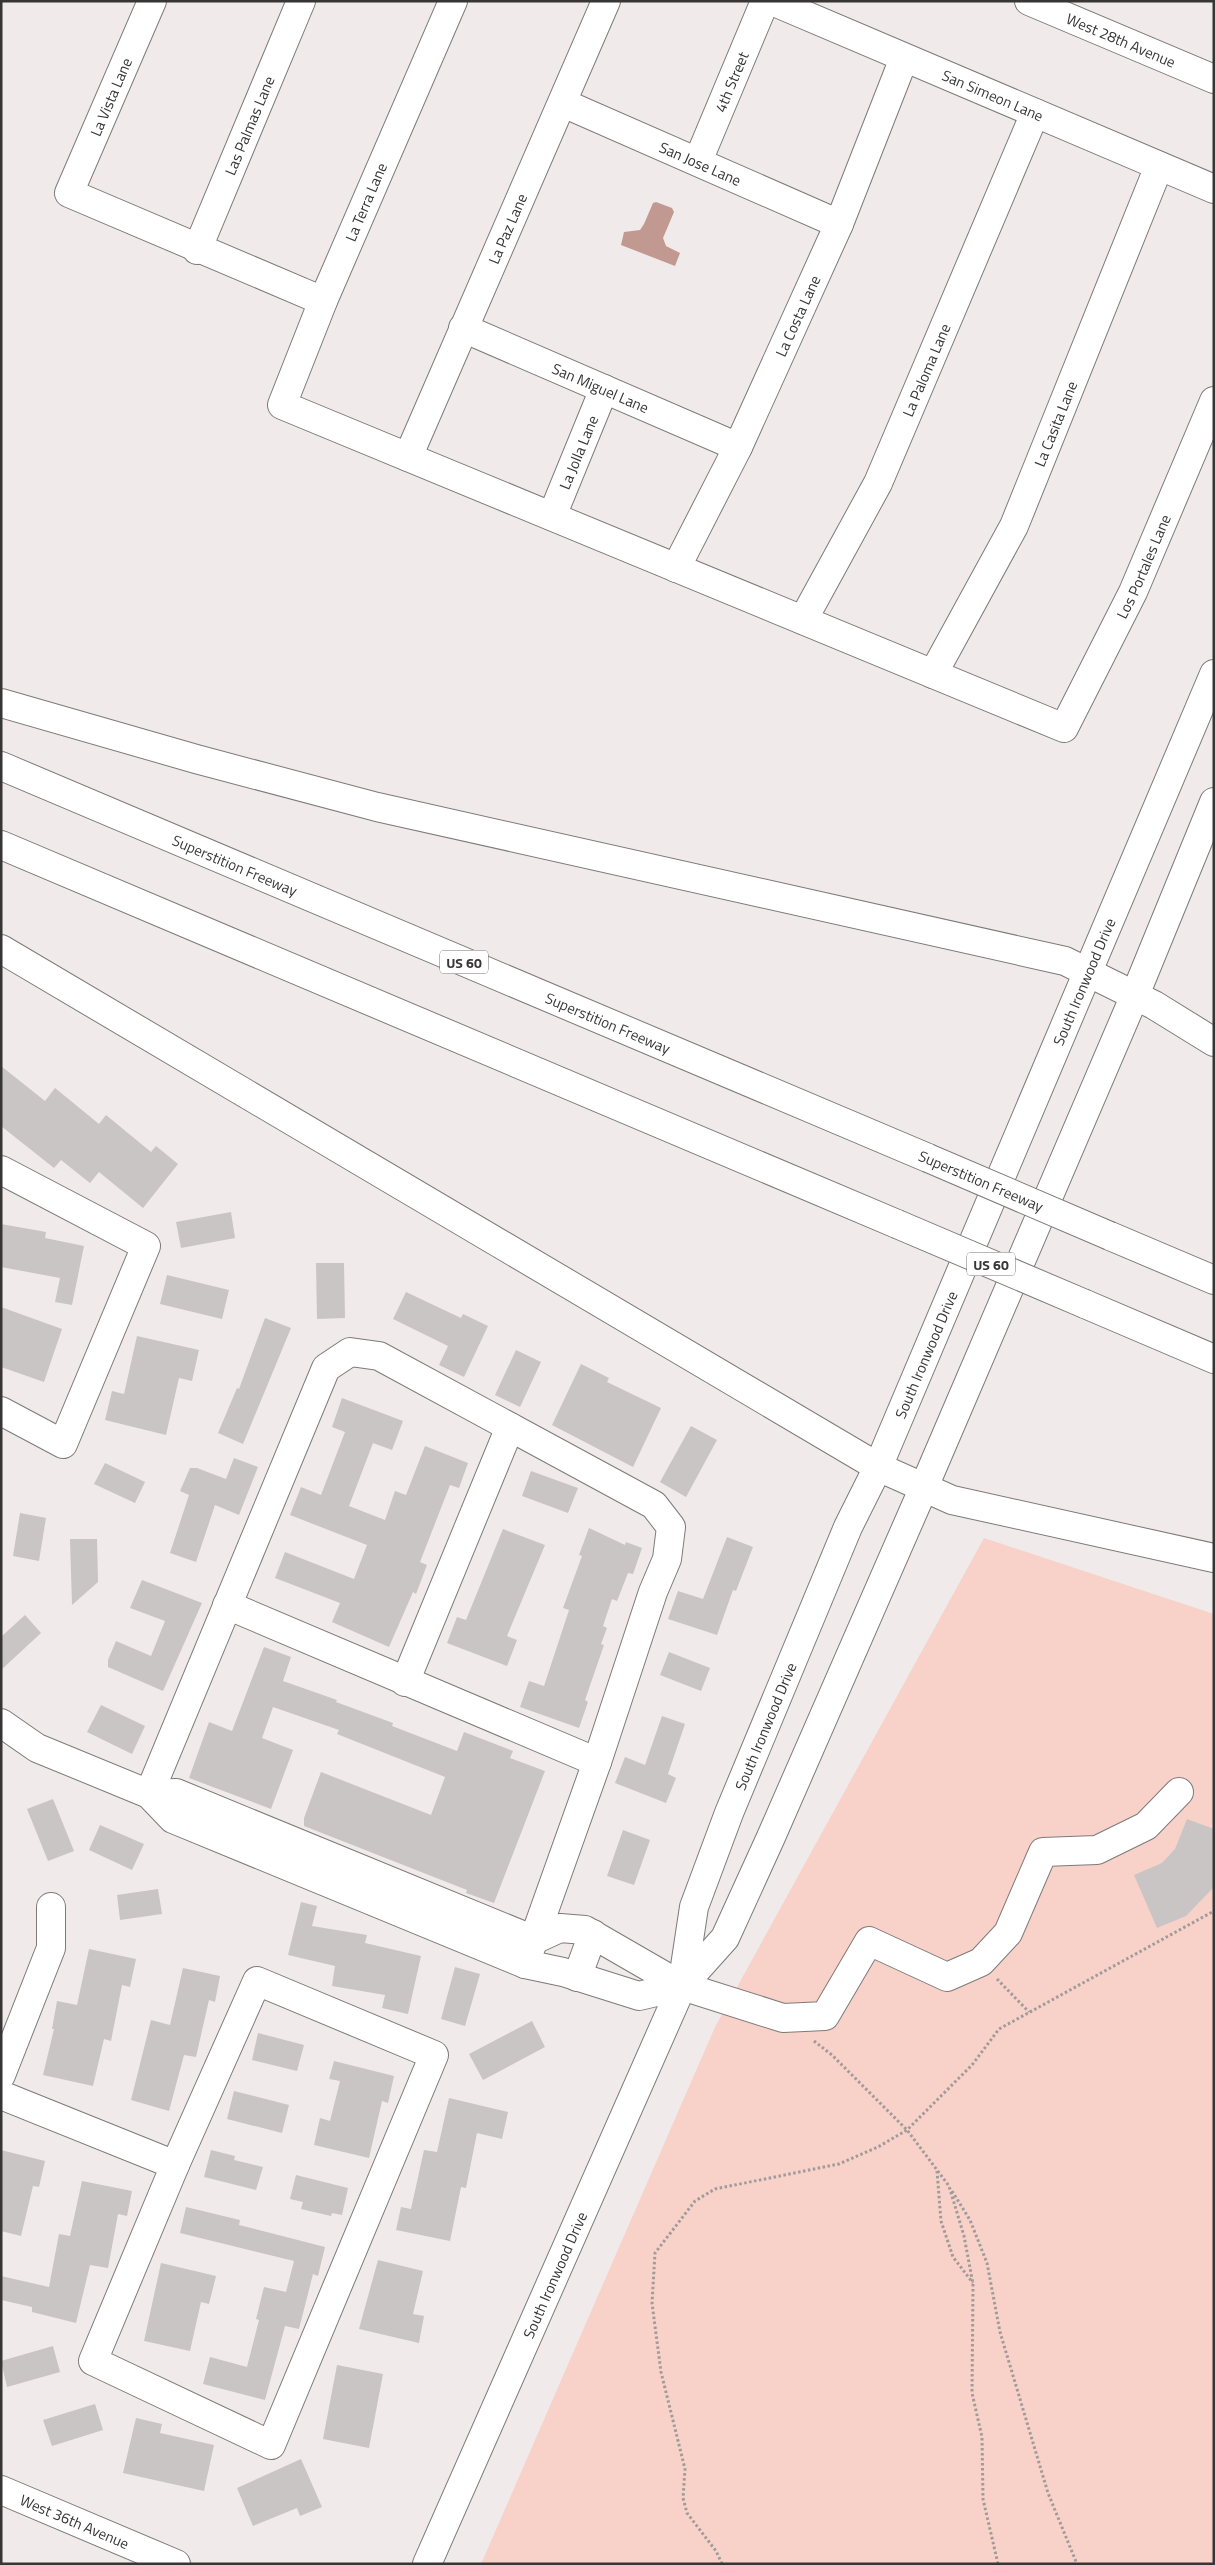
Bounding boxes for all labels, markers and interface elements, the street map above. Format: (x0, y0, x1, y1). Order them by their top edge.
street label: West 28th Avenue (1063, 7, 1179, 73)
street label: 4th Street (708, 47, 754, 116)
street label: La Vista Lane (84, 54, 138, 140)
street label: San Simeon Lane (939, 63, 1047, 127)
street label: Las Palmas Lane (218, 72, 280, 179)
street label: San Jose Lane (656, 135, 745, 191)
street label: La Terra Lane (339, 159, 393, 245)
street label: La Paz Lane (482, 190, 533, 268)
street label: La Costa Lane (769, 271, 826, 360)
street label: La Paloma Lane (896, 320, 956, 420)
street label: San Miguel Lane (549, 356, 653, 419)
street label: La Casita Lane (1028, 377, 1083, 470)
street label: La Jolla Lane (553, 412, 604, 493)
street label: Los Portales Lane (1110, 511, 1176, 622)
street label: Superstition Freeway (169, 828, 301, 902)
street label: South Ironwood Drive (1046, 914, 1121, 1049)
road number: US 60 (440, 950, 488, 974)
street label: Superstition Freeway (542, 986, 674, 1059)
street label: Superstition Freeway (915, 1144, 1047, 1218)
road number: US 60 (967, 1252, 1015, 1276)
street label: South Ironwood Drive (888, 1287, 963, 1422)
street label: South Ironwood Drive (728, 1659, 802, 1794)
street label: South Ironwood Drive (516, 2208, 593, 2342)
street label: West 36th Avenue (17, 2488, 133, 2554)

